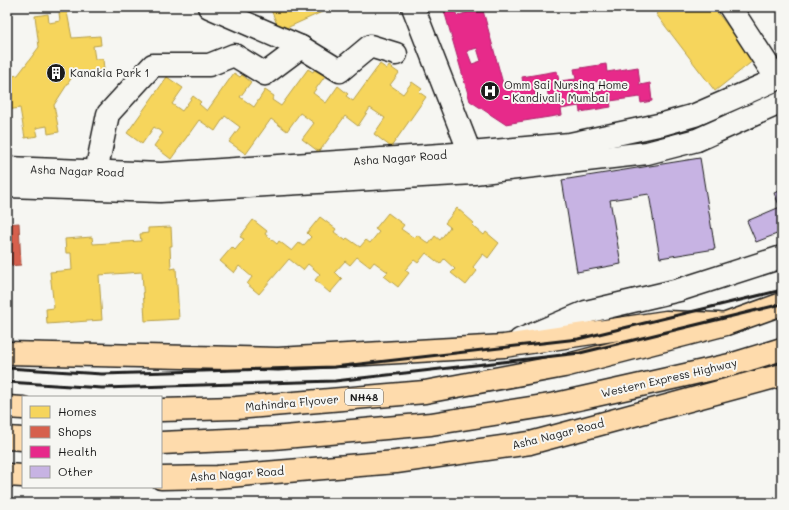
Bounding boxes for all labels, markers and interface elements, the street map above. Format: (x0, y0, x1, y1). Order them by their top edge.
building icon: Kanakia Park 1 (45, 62, 67, 84)
place label: Kanakia Park 1 (70, 65, 149, 80)
place label: Omm Sai Nursing Home - Kandivali, Mumbai (504, 77, 628, 105)
hospital icon: Omm Sai Nursing Home - Kandivali, Mumbai (479, 80, 501, 102)
street label: Asha Nagar Road (352, 147, 447, 168)
street label: Asha Nagar Road (30, 161, 124, 180)
street label: Western Express Highway (600, 355, 738, 400)
road number: NH48 (345, 389, 383, 405)
street label: Mahindra Flyover (245, 391, 339, 414)
legend (22, 396, 162, 488)
text: Homes (58, 403, 97, 419)
street label: Asha Nagar Road (510, 415, 605, 452)
text: Shops (58, 423, 92, 439)
text: Health (58, 443, 97, 459)
text: Other (58, 463, 93, 479)
street label: Asha Nagar Road (189, 463, 284, 484)

